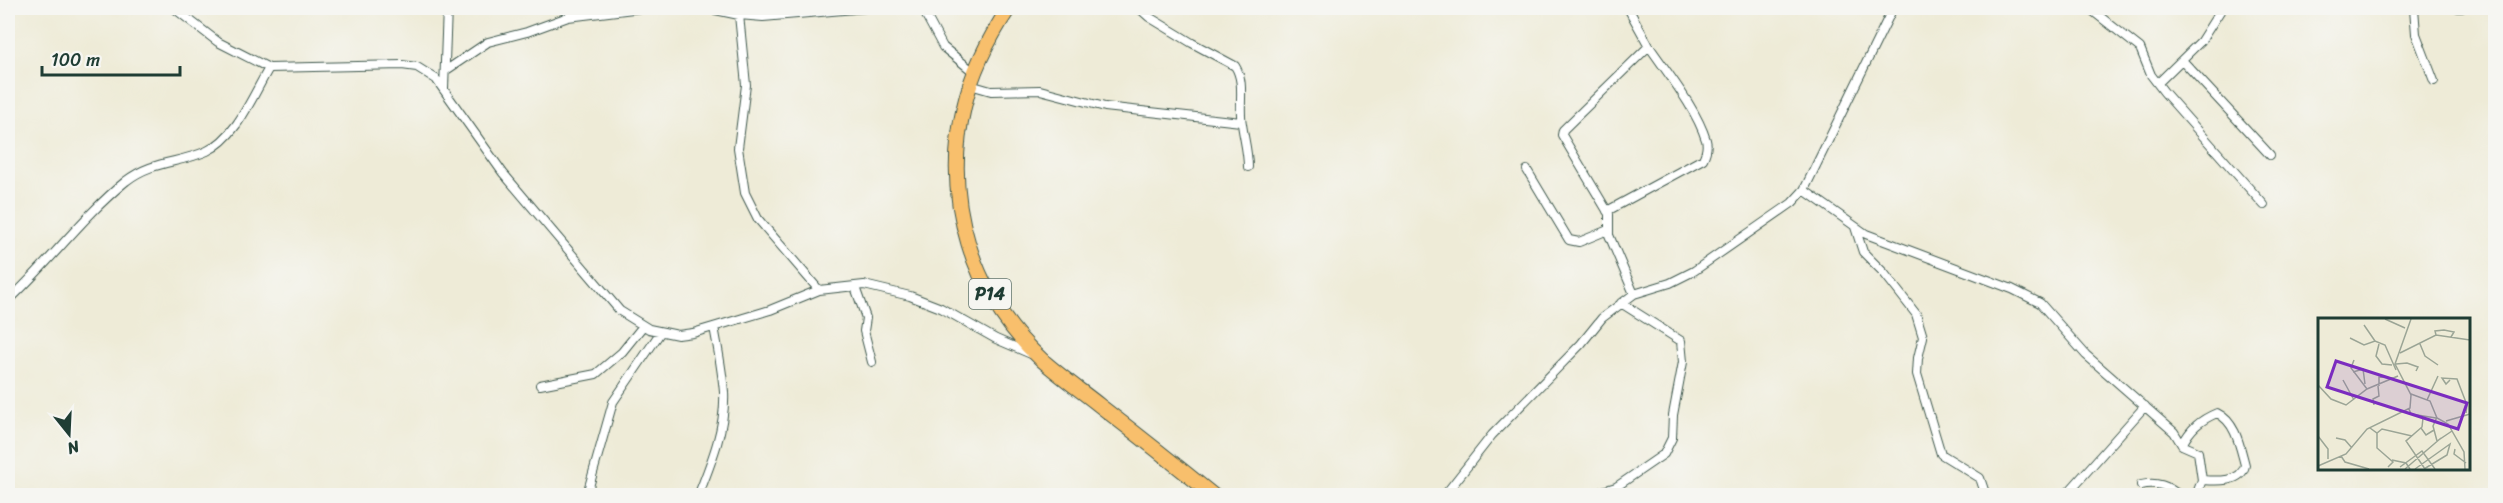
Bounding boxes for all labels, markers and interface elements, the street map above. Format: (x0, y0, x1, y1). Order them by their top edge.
scale bar (42, 39, 180, 77)
text: 100 m (51, 44, 100, 76)
road number: P14 (969, 279, 1011, 309)
inset map (2318, 318, 2470, 470)
north arrow (39, 404, 99, 464)
text: N (63, 432, 84, 464)

